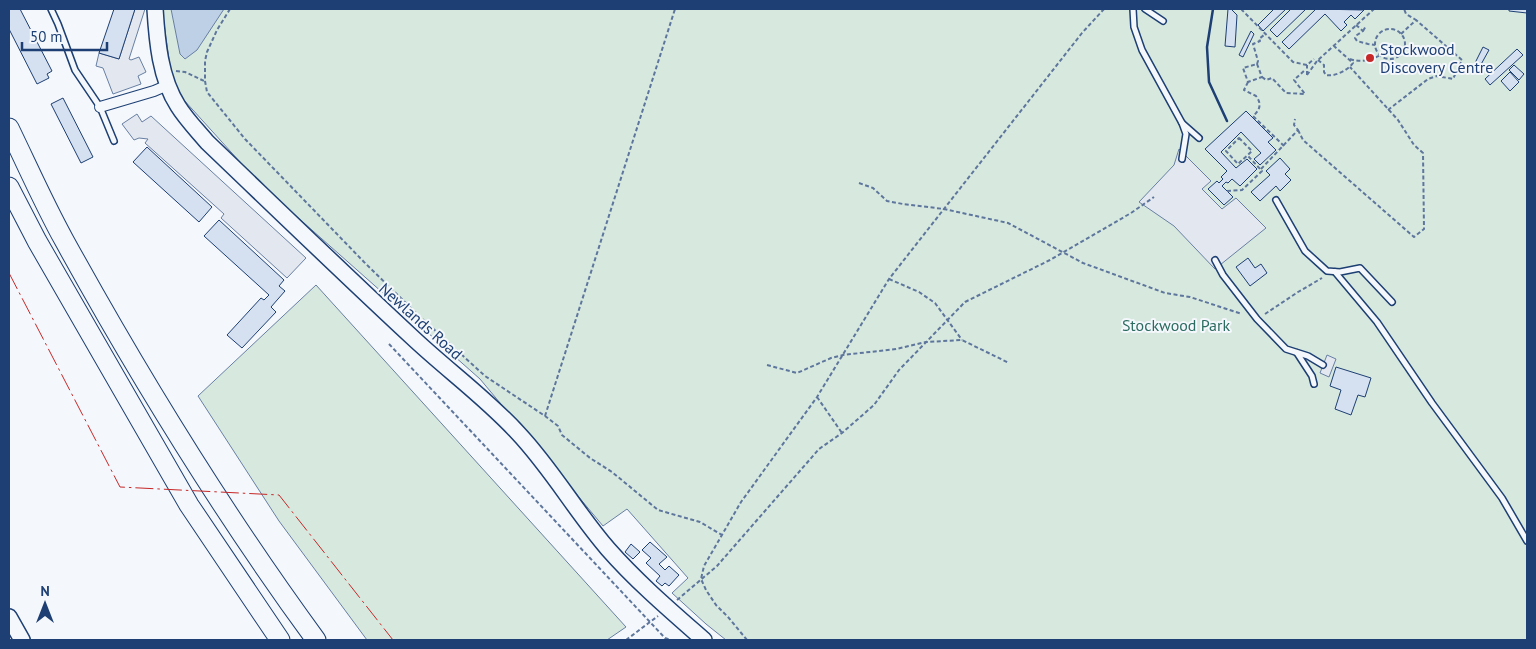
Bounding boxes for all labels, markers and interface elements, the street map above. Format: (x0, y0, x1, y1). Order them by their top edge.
scale bar (22, 20, 108, 52)
text: 50 m (30, 27, 63, 46)
place label: Stockwood Discovery Centre (1380, 39, 1493, 77)
marker: Stockwood Discovery Centre (1364, 52, 1376, 64)
street label: Newlands Road (375, 278, 467, 364)
park label: Stockwood Park (1122, 315, 1230, 335)
north arrow (20, 579, 70, 629)
text: N (40, 582, 50, 600)

